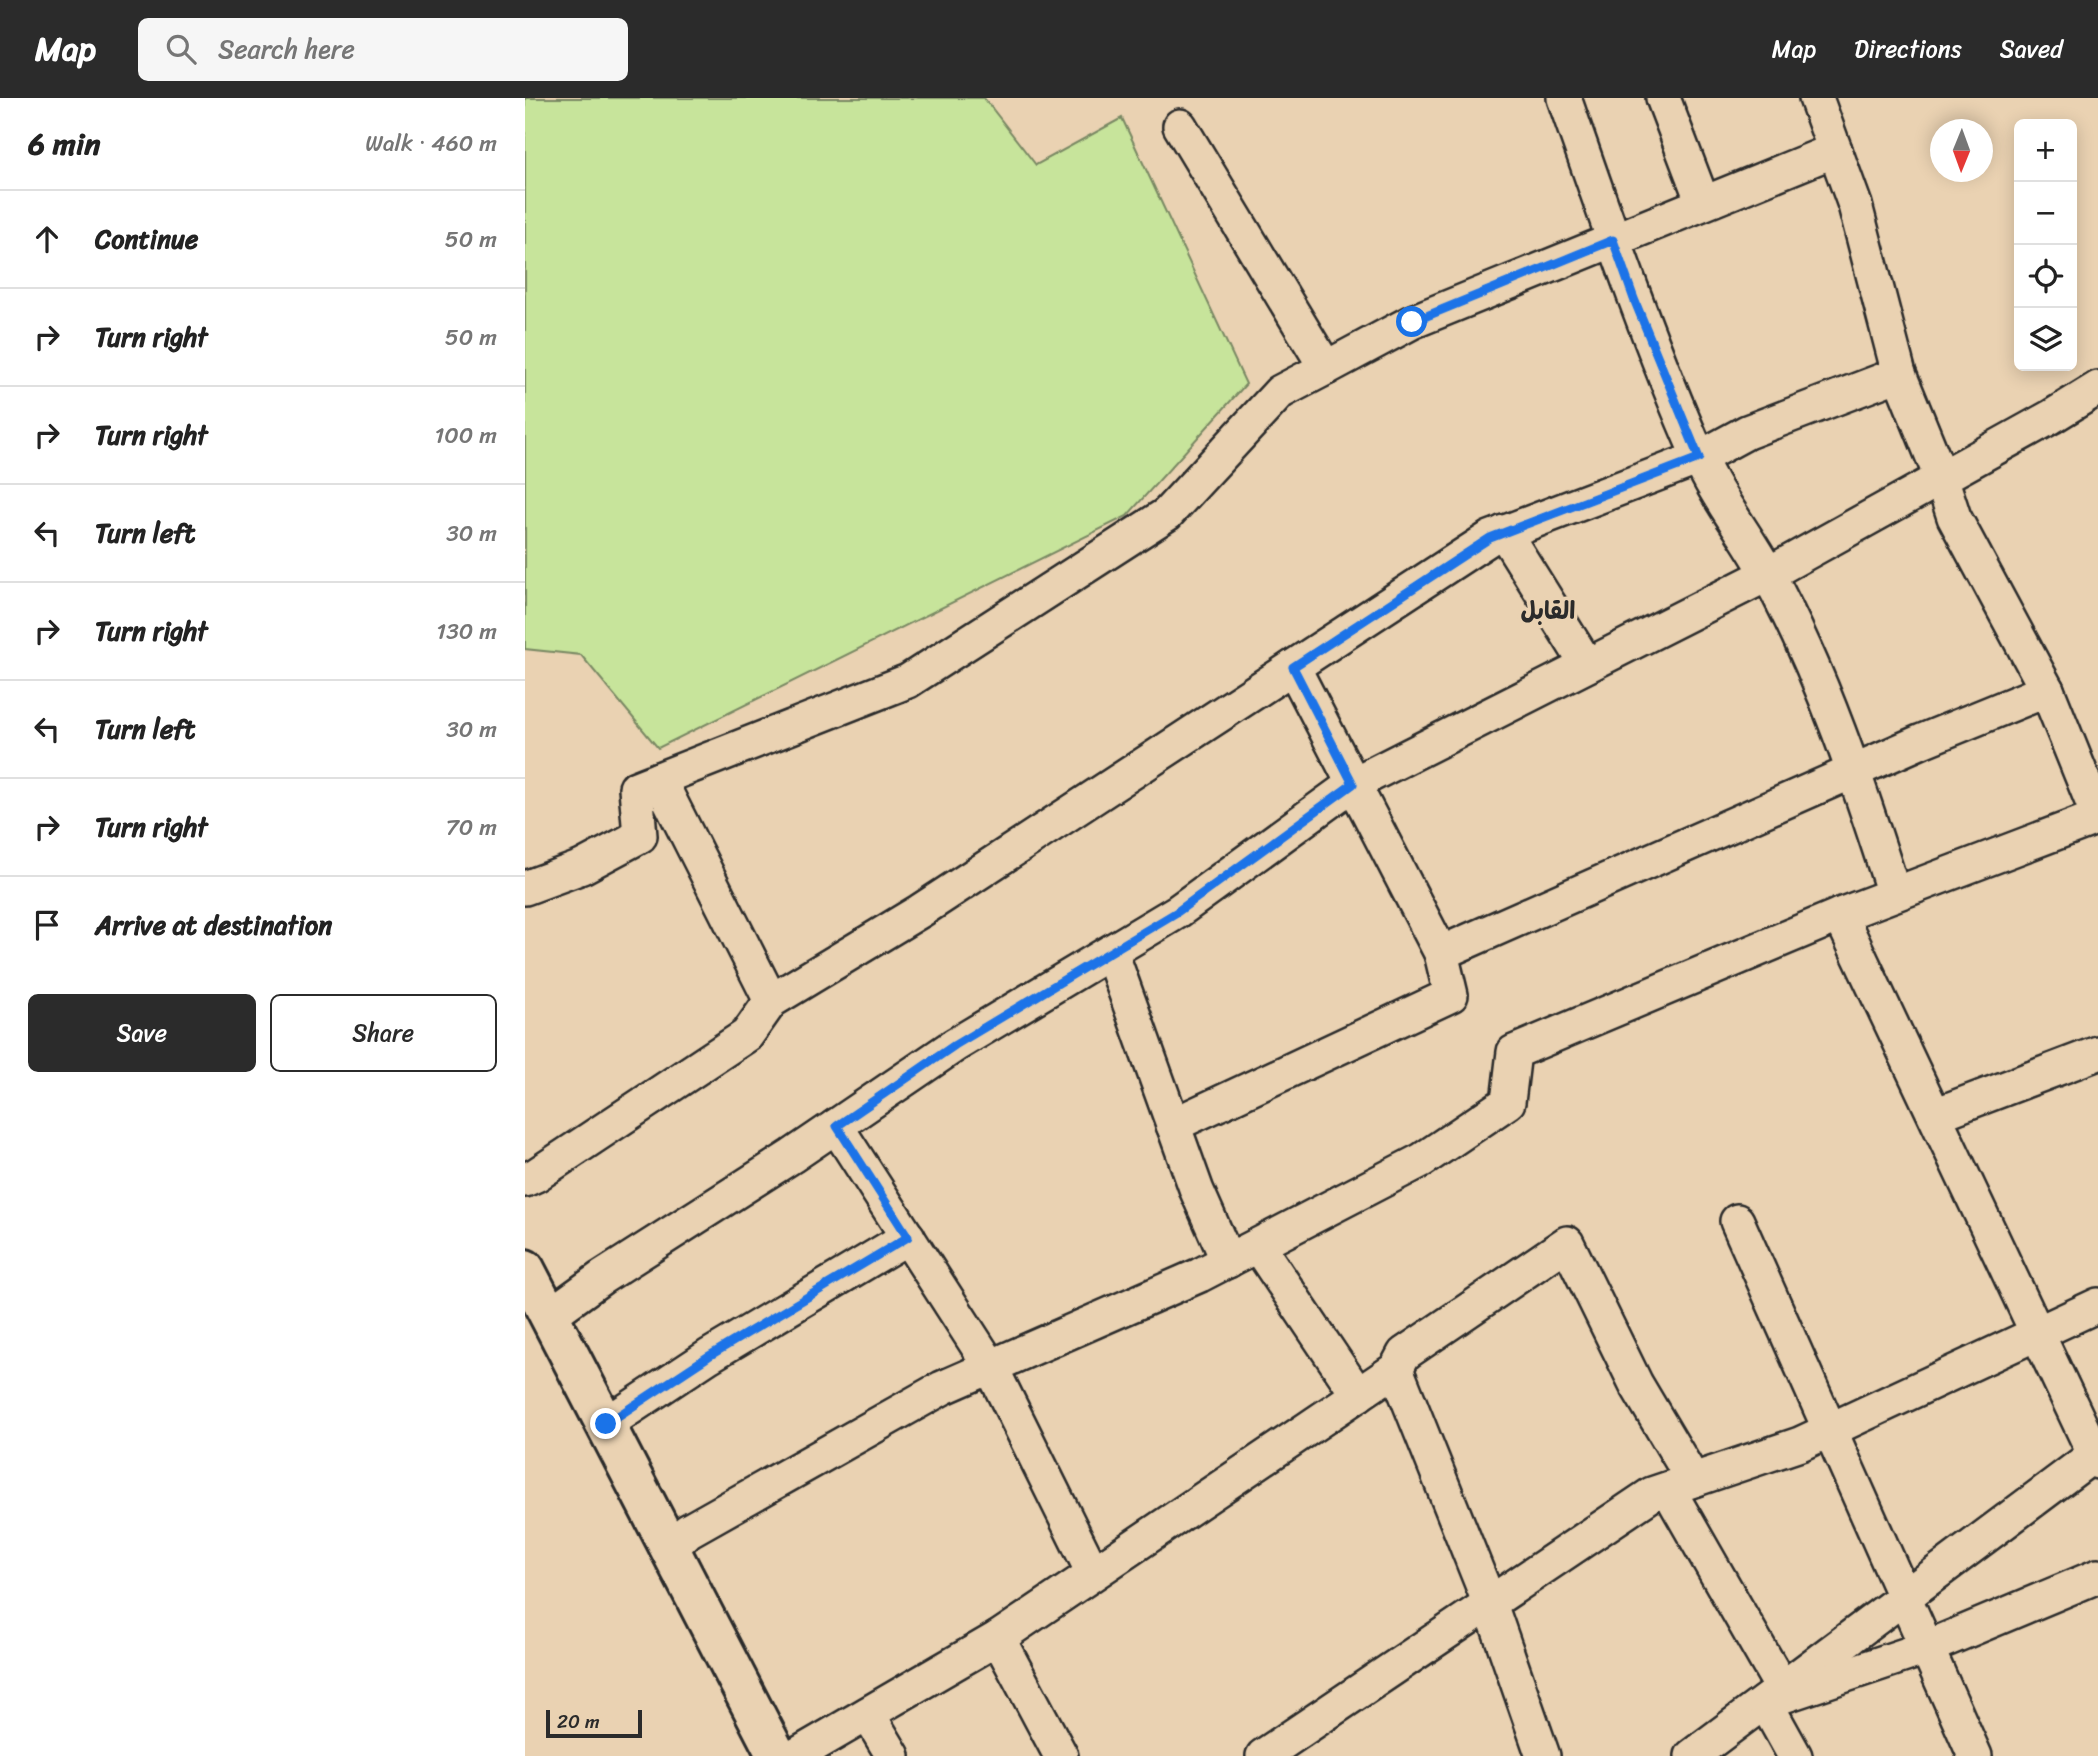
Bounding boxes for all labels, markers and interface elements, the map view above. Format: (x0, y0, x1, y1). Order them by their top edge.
search box (138, 18, 628, 81)
text: Map (35, 20, 96, 78)
text: Search here (218, 26, 355, 72)
text: Map (1772, 28, 1816, 70)
text: Directions (1854, 28, 1962, 70)
text: Saved (2000, 28, 2063, 70)
icon: search (162, 30, 200, 68)
text: 6 min (28, 117, 100, 171)
north arrow (1930, 119, 1993, 182)
map controls (2014, 119, 2077, 371)
button: + (2014, 119, 2077, 182)
text: Walk · 460 m (365, 123, 497, 164)
button: − (2014, 182, 2077, 245)
text: Continue (95, 216, 198, 262)
text: 50 m (445, 219, 497, 260)
icon: ahead (28, 220, 66, 258)
button: locate (2014, 245, 2077, 308)
route start (1396, 306, 1427, 337)
button: layers (2014, 308, 2077, 371)
text: Turn right (95, 314, 208, 360)
text: 50 m (445, 317, 497, 358)
icon: right (28, 318, 66, 356)
text: Turn right (95, 412, 208, 458)
text: 100 m (434, 415, 497, 456)
icon: right (28, 416, 66, 454)
text: Turn left (95, 510, 195, 556)
text: 30 m (446, 513, 497, 554)
icon: left (28, 514, 66, 552)
district label: القابل (1521, 590, 1575, 632)
text: Turn right (95, 608, 208, 654)
text: 130 m (436, 611, 497, 652)
icon: right (28, 612, 66, 650)
text: Turn left (95, 706, 195, 752)
text: 30 m (446, 709, 497, 750)
icon: left (28, 710, 66, 748)
text: Turn right (95, 804, 208, 850)
text: 70 m (446, 807, 497, 848)
icon: right (28, 808, 66, 846)
text: Arrive at destination (95, 902, 332, 948)
icon: arrive (28, 906, 66, 944)
button: Save (28, 994, 256, 1072)
button: Share (270, 994, 497, 1072)
route end (590, 1408, 621, 1439)
text: 20 m (557, 1705, 600, 1738)
scale bar (546, 1707, 642, 1739)

